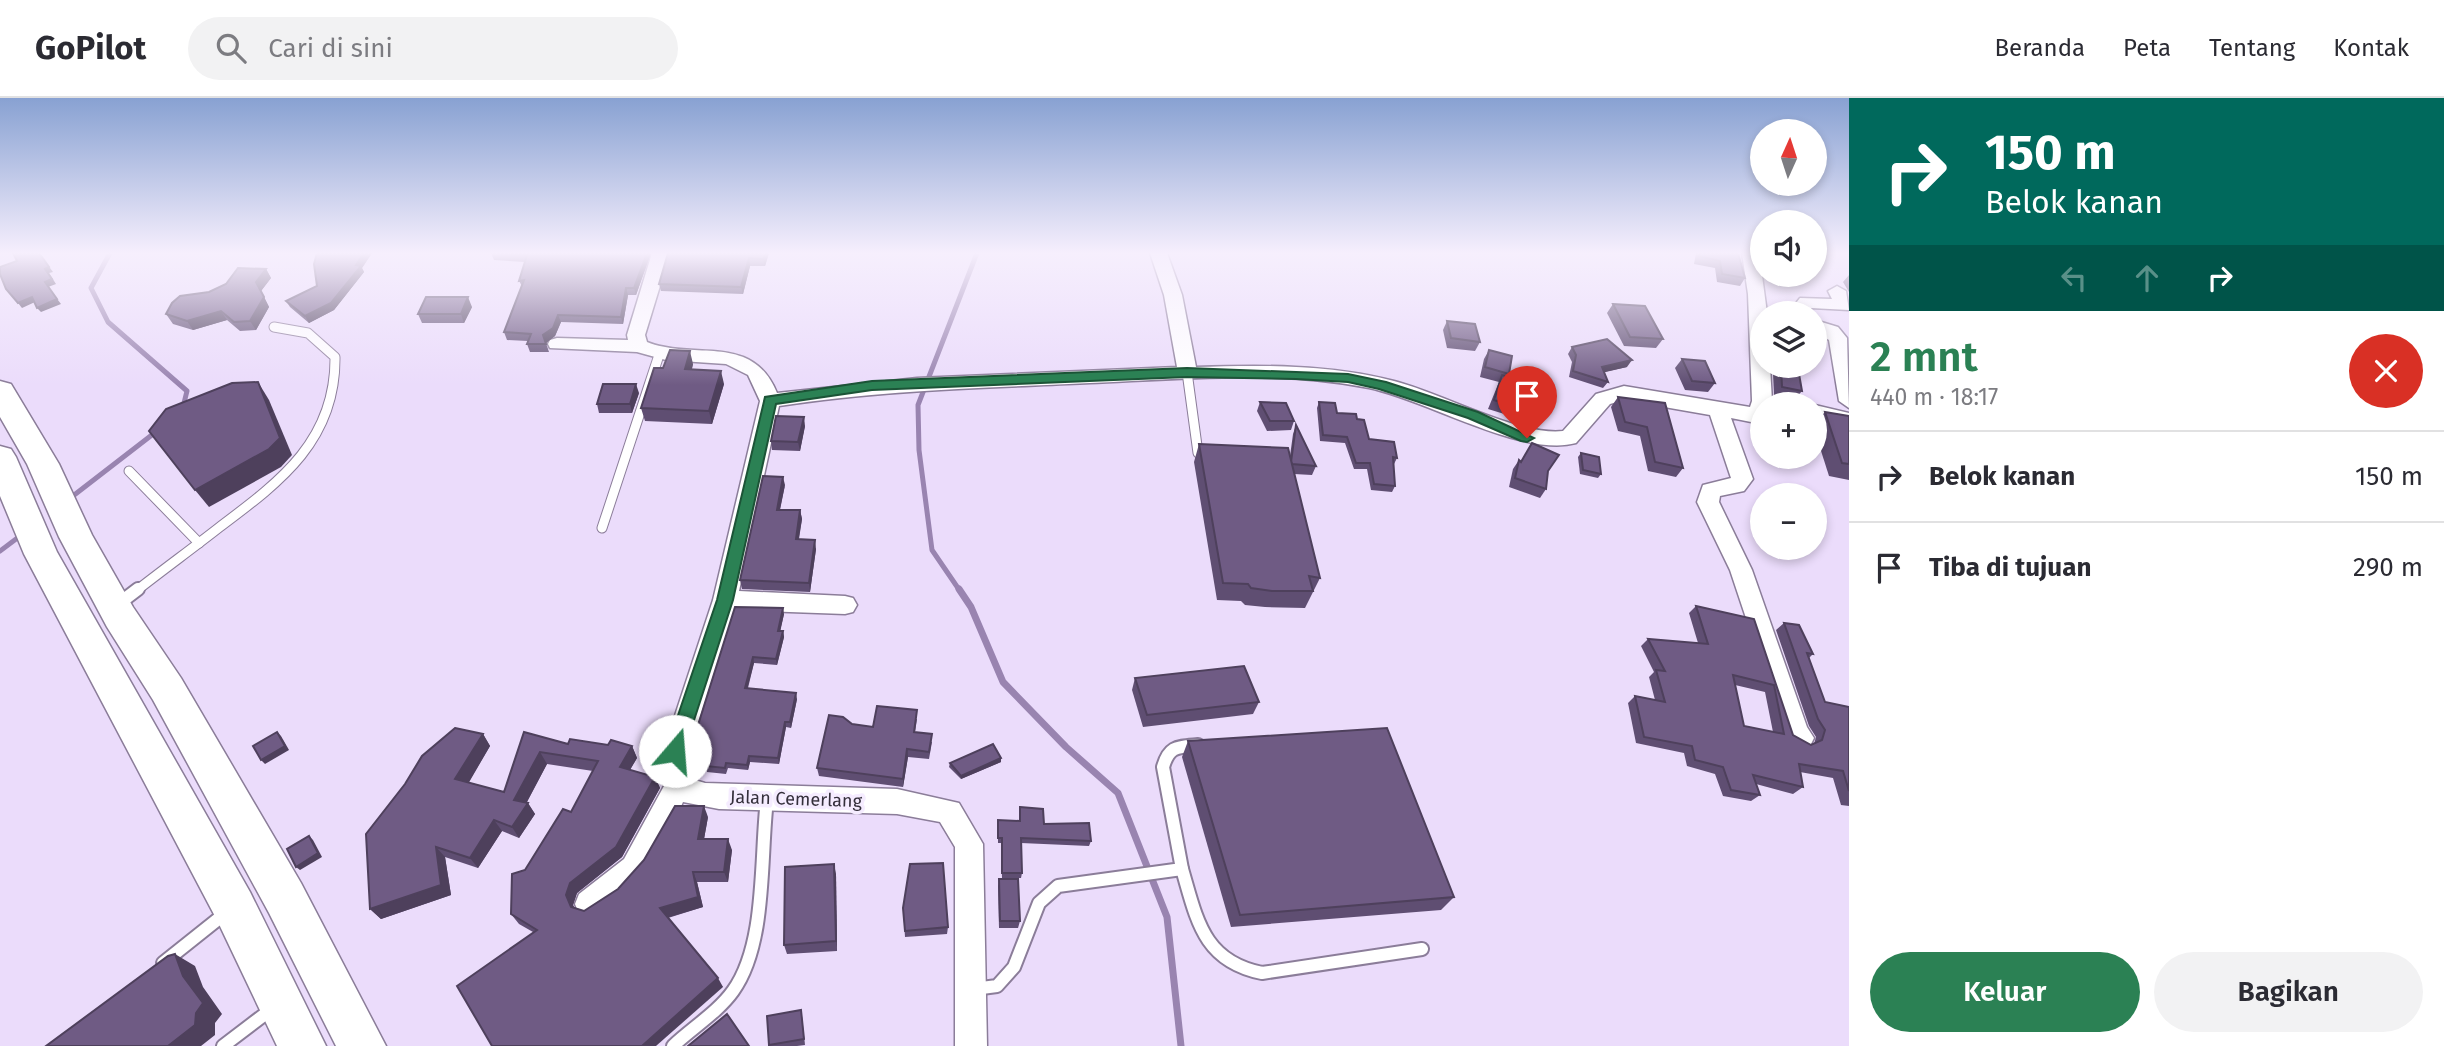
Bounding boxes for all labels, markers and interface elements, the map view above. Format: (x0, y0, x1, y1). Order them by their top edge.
search box (188, 17, 678, 80)
text: GoPilot (35, 28, 146, 68)
icon: search (212, 29, 250, 67)
text: Cari di sini (268, 33, 393, 64)
text: Beranda (1994, 34, 2085, 62)
text: Peta (2123, 34, 2171, 62)
text: Tentang (2209, 34, 2295, 62)
text: Kontak (2333, 34, 2409, 62)
north arrow (1750, 119, 1827, 196)
map controls (1750, 119, 1827, 560)
text: 150 m (1985, 123, 2116, 182)
icon: right (1870, 126, 1961, 217)
text: Belok kanan (1985, 183, 2163, 221)
button: sound (1750, 210, 1827, 287)
icon: left (2055, 259, 2093, 297)
icon: ahead (2128, 259, 2166, 297)
icon: right (2201, 259, 2239, 297)
button: layers (1750, 301, 1827, 378)
text: 2 mnt (1870, 332, 1978, 382)
button: close (2349, 334, 2423, 408)
pin (1497, 366, 1557, 438)
icon: arrive (1508, 377, 1546, 415)
text: 440 m · 18:17 (1870, 383, 1998, 411)
button: + (1750, 392, 1827, 469)
icon: right (1870, 458, 1908, 496)
text: Belok kanan (1929, 461, 2075, 492)
text: 150 m (2355, 461, 2423, 492)
button: − (1750, 483, 1827, 560)
icon: arrive (1870, 549, 1908, 587)
text: Tiba di tujuan (1929, 552, 2091, 583)
text: 290 m (2353, 552, 2423, 583)
position arrow (638, 714, 712, 788)
street label: Jalan Cemerlang (730, 786, 863, 812)
button: Keluar (1870, 952, 2140, 1032)
button: Bagikan (2154, 952, 2423, 1032)

